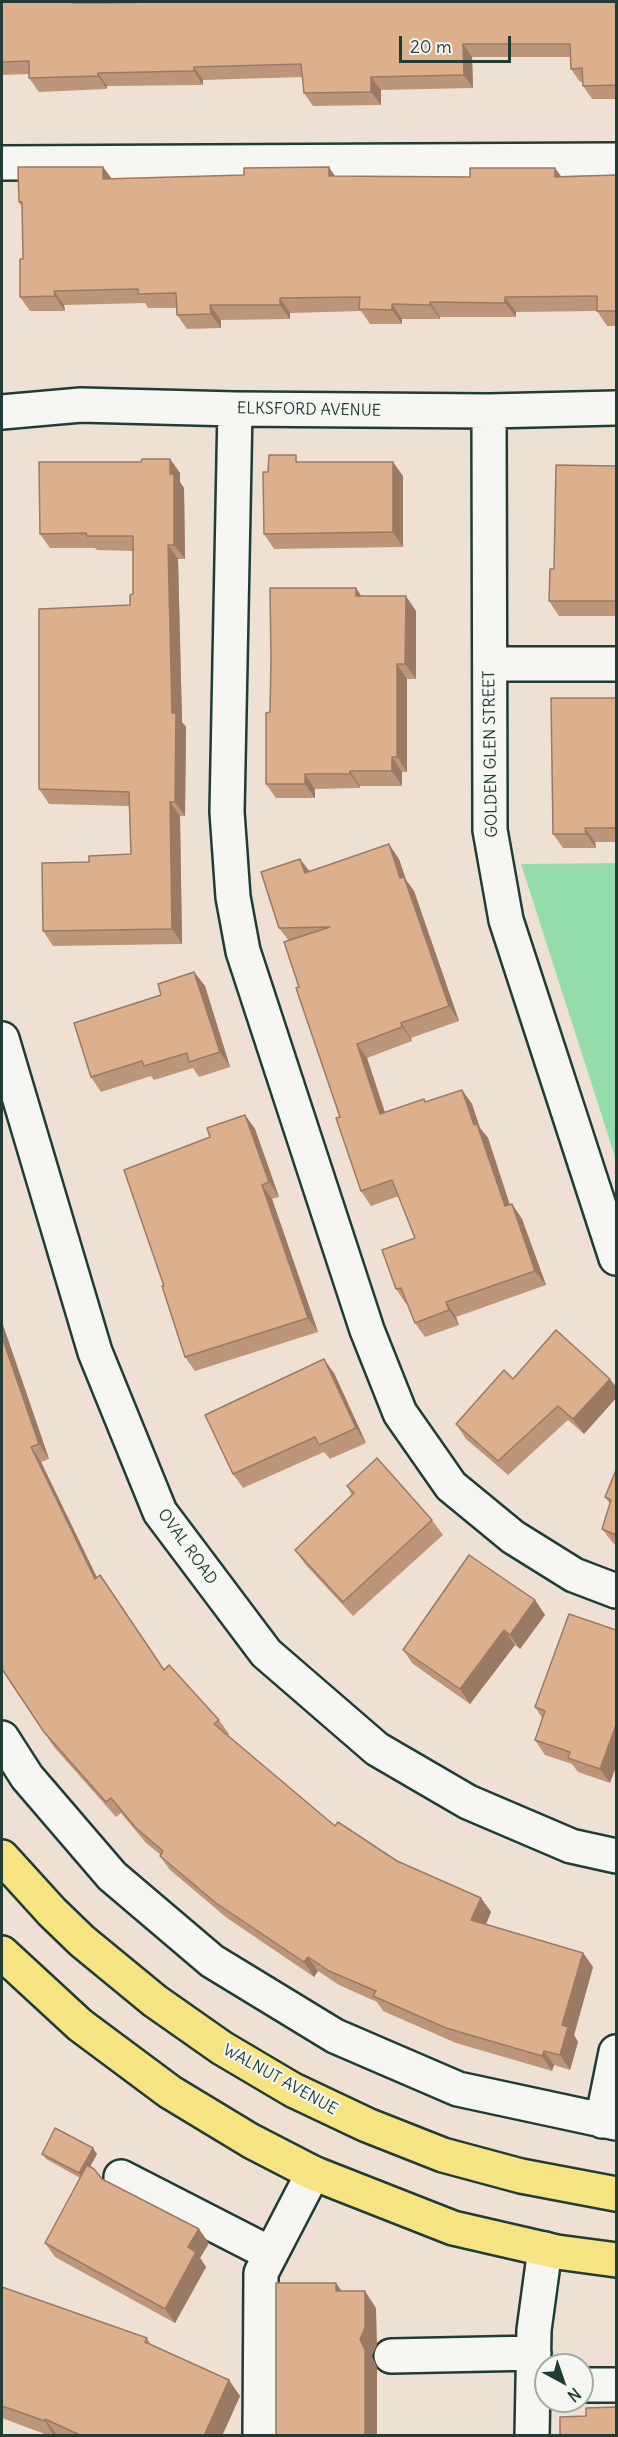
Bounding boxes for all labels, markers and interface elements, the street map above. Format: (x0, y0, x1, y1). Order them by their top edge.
scale bar (402, 24, 514, 62)
text: 20 m (410, 35, 452, 58)
street label: ELKSFORD AVENUE (237, 399, 381, 421)
street label: GOLDEN GLEN STREET (480, 670, 502, 838)
street label: OVAL ROAD (153, 1505, 221, 1589)
street label: WALNUT AVENUE (219, 2041, 341, 2119)
north arrow (534, 2353, 594, 2413)
text: N (564, 2384, 585, 2406)

